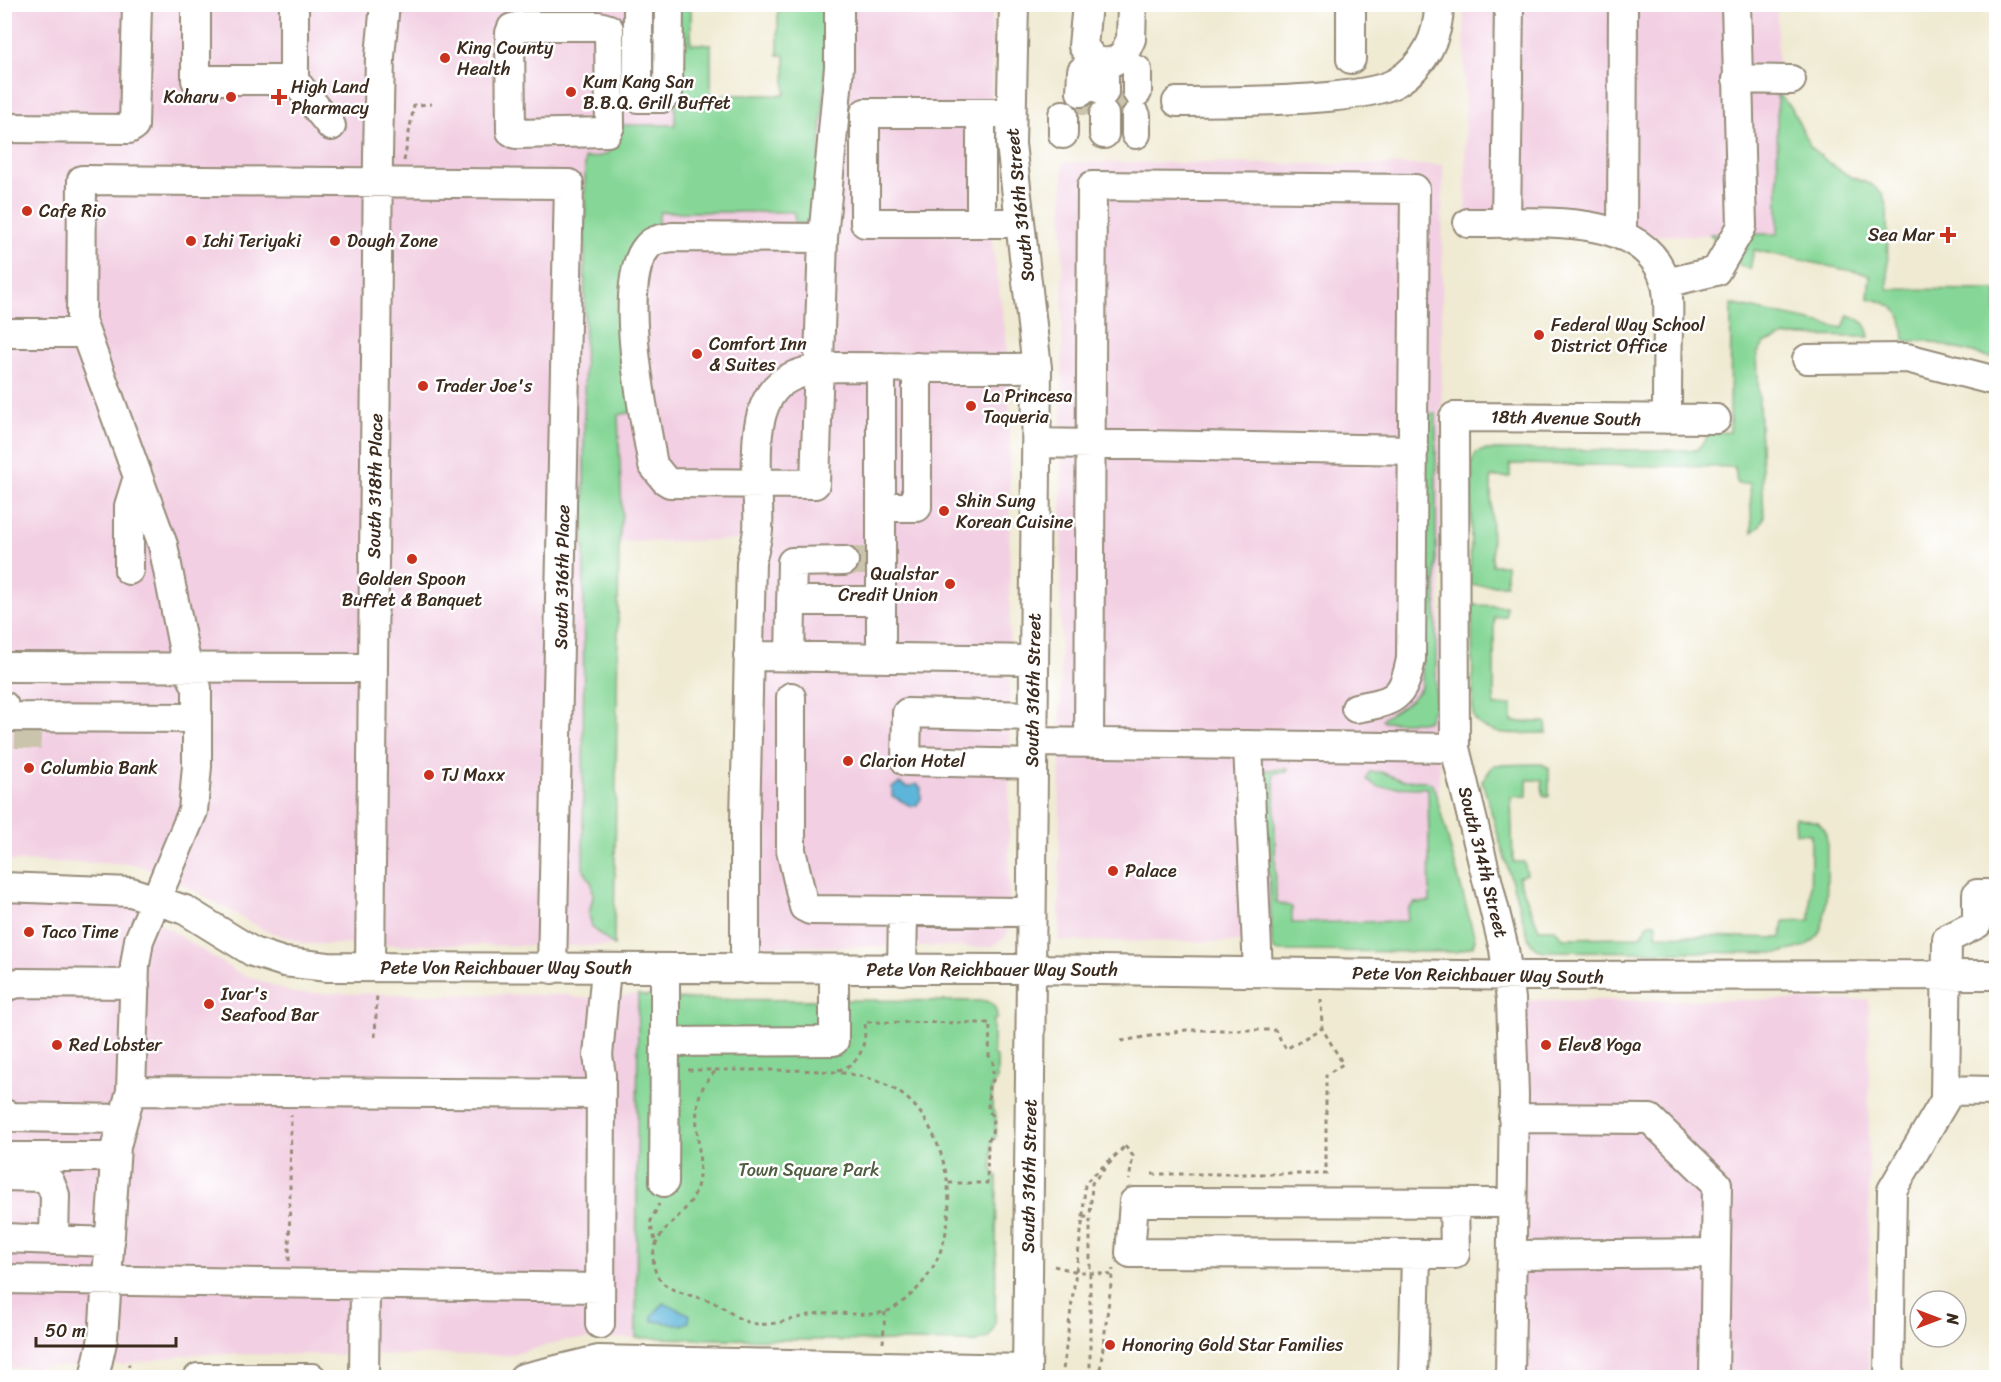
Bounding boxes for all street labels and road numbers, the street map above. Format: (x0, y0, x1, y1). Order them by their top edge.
street label: South 316th Street (996, 127, 1044, 283)
street label: 18th Avenue South (1491, 401, 1641, 435)
street label: South 318th Place (358, 413, 392, 559)
street label: South 316th Place (545, 504, 579, 650)
street label: South 316th Street (1016, 613, 1050, 767)
street label: South 314th Street (1449, 783, 1517, 941)
street label: Pete Von Reichbauer Way South (380, 952, 632, 984)
street label: Pete Von Reichbauer Way South (866, 954, 1118, 986)
street label: Pete Von Reichbauer Way South (1352, 957, 1604, 993)
street label: South 316th Street (1012, 1099, 1046, 1253)

